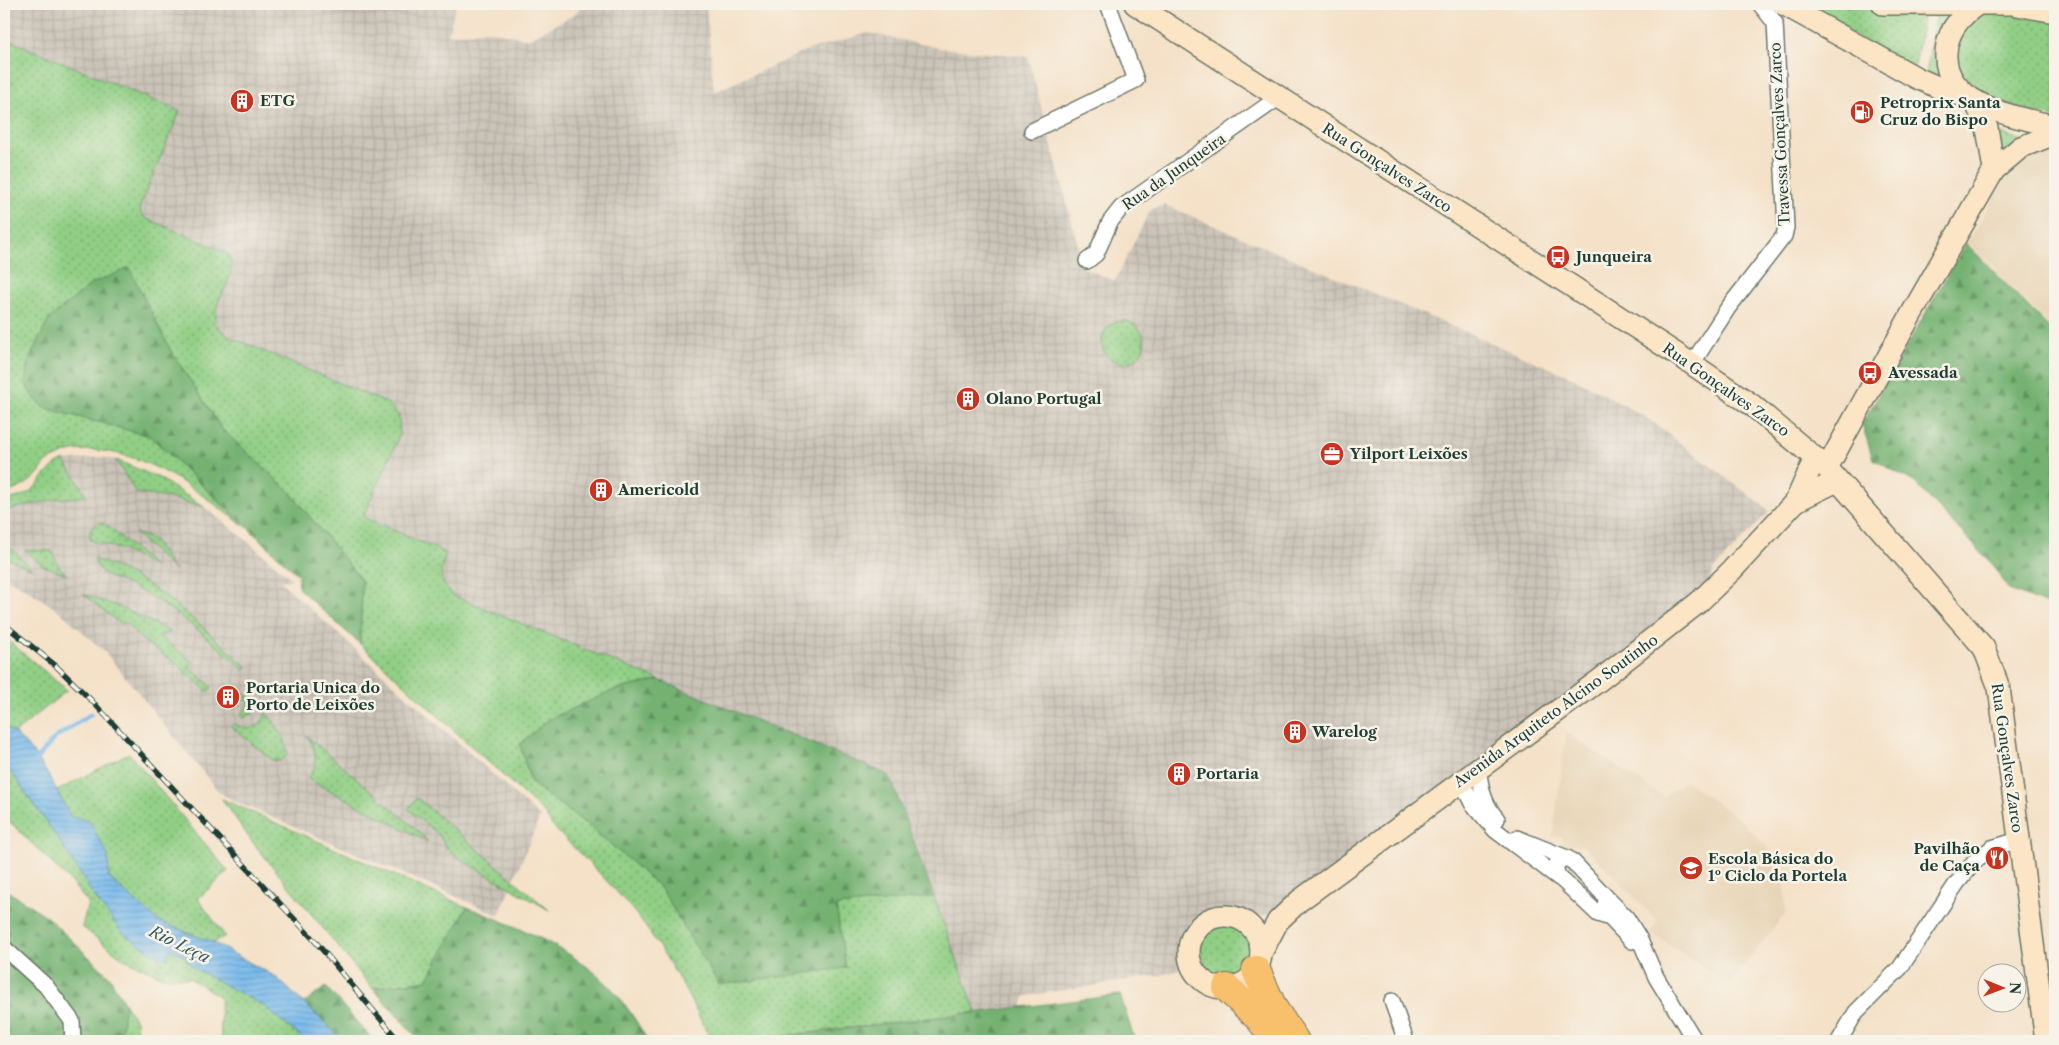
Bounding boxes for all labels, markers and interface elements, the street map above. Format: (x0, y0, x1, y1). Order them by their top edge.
street label: Travessa Gonçalves Zarco (1765, 42, 1794, 226)
building icon: ETG (229, 88, 255, 114)
place label: ETG (260, 91, 295, 110)
place label: Petroprix Santa Cruz do Bispo (1880, 93, 2001, 129)
fuel station icon: Petroprix Santa Cruz do Bispo (1849, 99, 1875, 125)
street label: Rua Gonçalves Zarco (1319, 119, 1456, 217)
street label: Rua da Junqueira (1118, 129, 1229, 214)
bus stop icon: Junqueira (1545, 244, 1571, 270)
place label: Junqueira (1573, 247, 1652, 266)
street label: Rua Gonçalves Zarco (1659, 339, 1793, 441)
bus stop icon: Avessada (1857, 360, 1883, 386)
place label: Avessada (1887, 363, 1958, 382)
building icon: Olano Portugal (955, 386, 981, 412)
place label: Olano Portugal (986, 389, 1102, 408)
office icon: Yilport Leixões (1319, 441, 1345, 467)
place label: Yilport Leixões (1349, 444, 1468, 463)
building icon: Americold (588, 477, 614, 503)
place label: Americold (617, 480, 699, 499)
street label: Avenida Arquiteto Alcino Soutinho (1449, 630, 1662, 792)
place label: Portaria Unica do Porto de Leixões (246, 678, 380, 714)
street label: Rua Gonçalves Zarco (1988, 682, 2027, 834)
building icon: Portaria Unica do Porto de Leixões (215, 684, 241, 710)
building icon: Warelog (1282, 719, 1308, 745)
place label: Warelog (1311, 722, 1377, 741)
building icon: Portaria (1166, 761, 1192, 787)
place label: Portaria (1196, 764, 1259, 783)
place label: Pavilhão de Caça (1913, 839, 1980, 875)
restaurant icon: Pavilhão de Caça (1984, 845, 2010, 871)
place label: Escola Básica do 1º Ciclo da Portela (1708, 849, 1847, 885)
school or university icon: Escola Básica do 1º Ciclo da Portela (1678, 855, 1704, 881)
water label: Rio Leça (145, 920, 214, 967)
north arrow (1976, 962, 2026, 1012)
text: N (2006, 982, 2024, 994)

